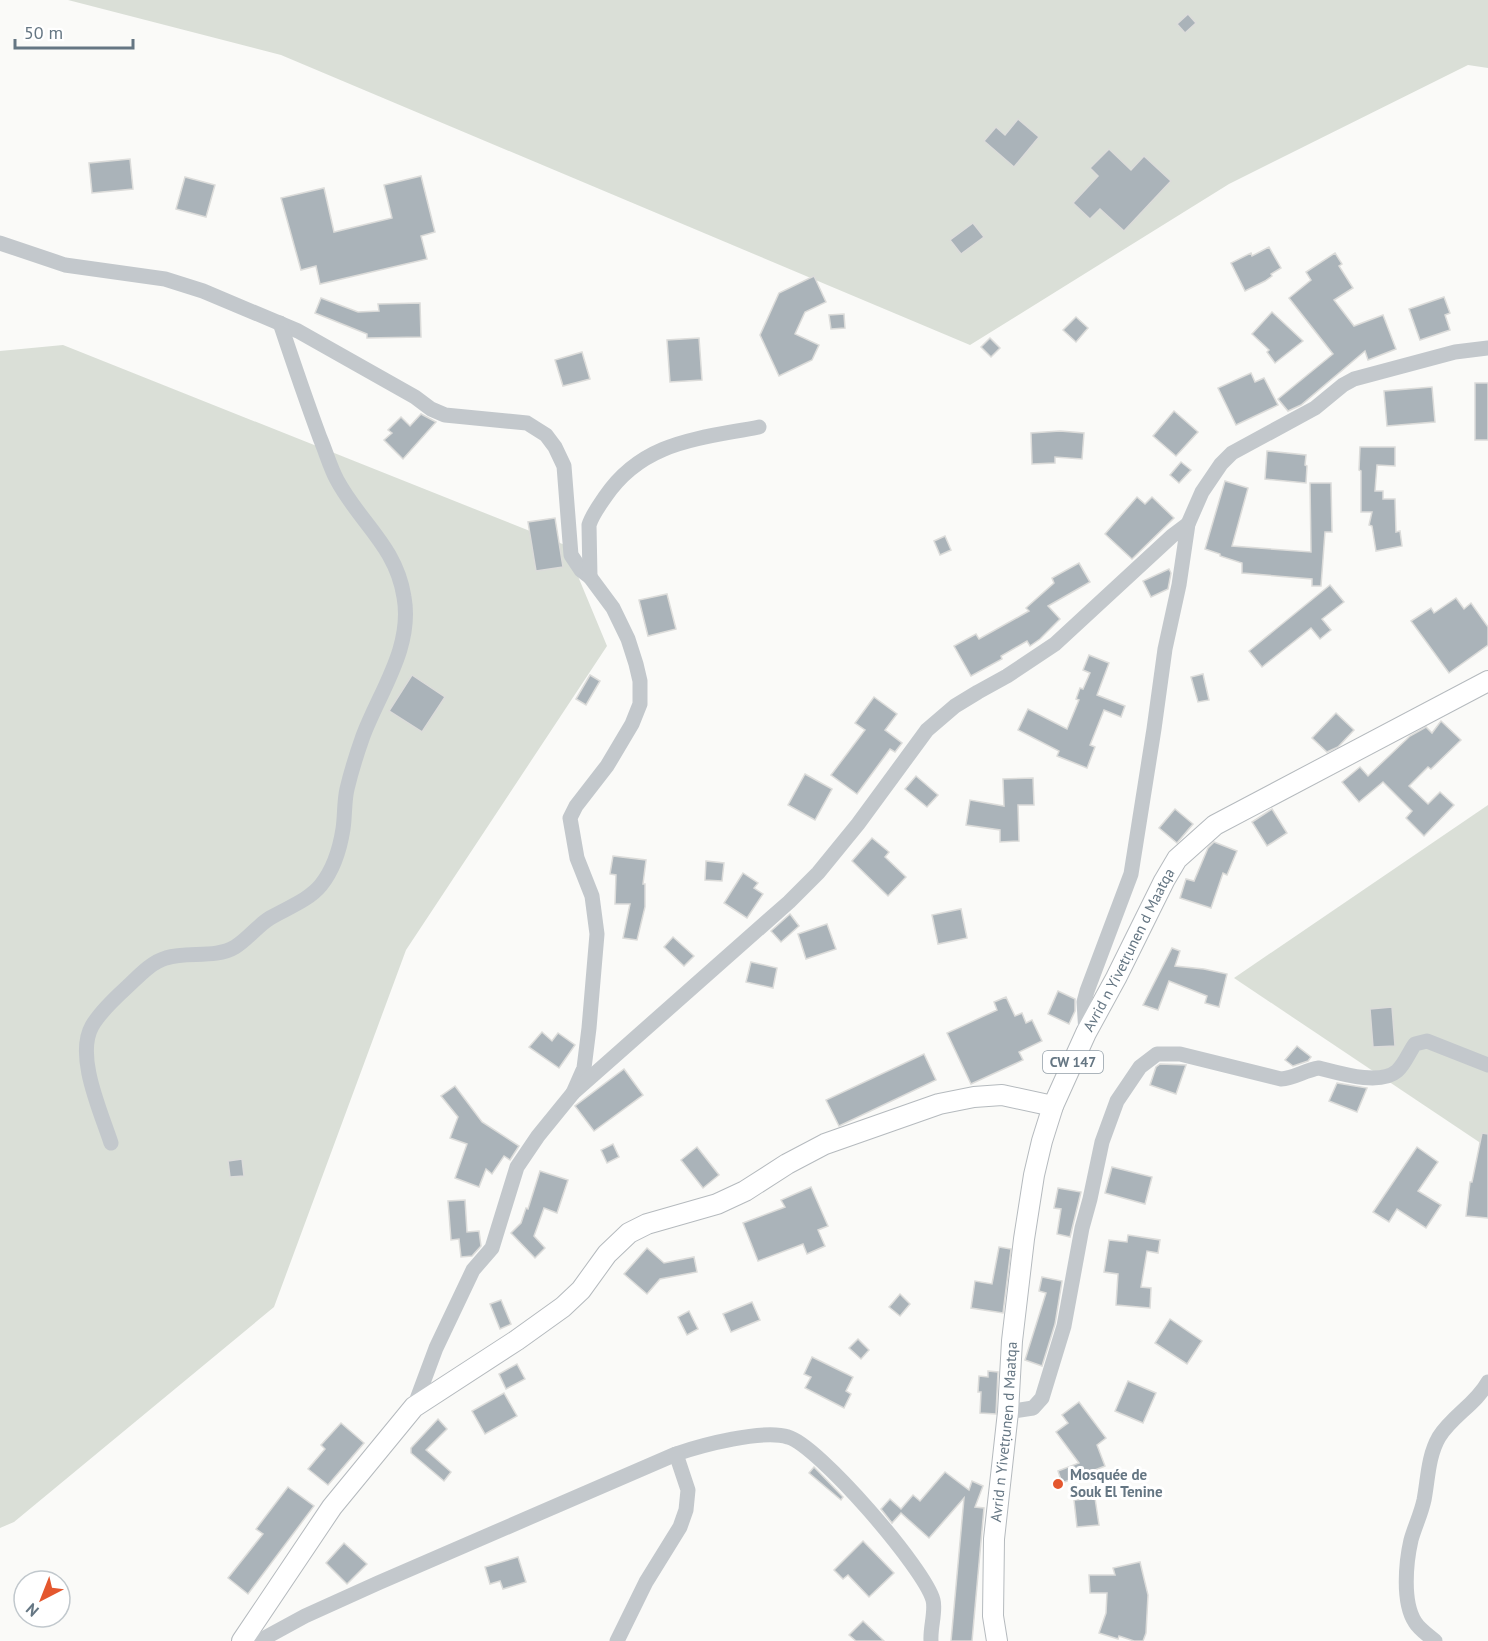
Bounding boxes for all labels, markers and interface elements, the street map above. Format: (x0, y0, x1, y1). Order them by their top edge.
scale bar (15, 12, 134, 50)
text: 50 m (24, 21, 63, 44)
street label: Avrid n Yivetṛunen d Maatqa (1079, 864, 1179, 1035)
road number: CW 147 (1043, 1051, 1103, 1073)
street label: Avrid n Yivetṛunen d Maatqa (986, 1341, 1021, 1523)
place label: Mosquée de Souk El Tenine (1070, 1465, 1163, 1501)
marker: Mosquée de Souk El Tenine (1051, 1477, 1065, 1491)
north arrow (12, 1569, 72, 1629)
text: N (21, 1599, 43, 1621)

